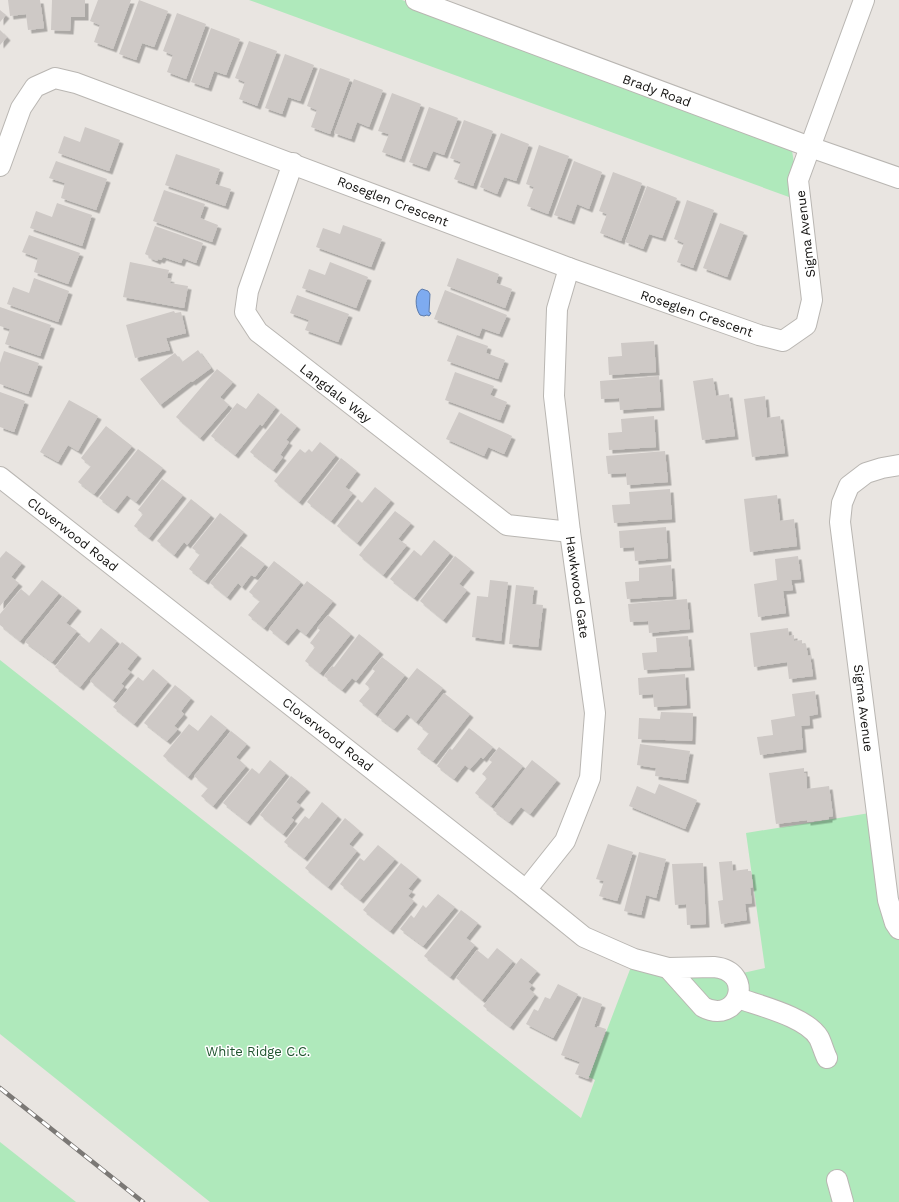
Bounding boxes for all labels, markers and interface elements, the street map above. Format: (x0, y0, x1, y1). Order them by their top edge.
street label: Brady Road (621, 71, 693, 110)
street label: Roseglen Crescent (335, 173, 451, 230)
street label: Sigma Avenue (793, 189, 818, 279)
street label: Roseglen Crescent (639, 287, 756, 340)
street label: Langdale Way (297, 361, 375, 426)
street label: Cloverwood Road (24, 494, 121, 574)
street label: Hawkwood Gate (563, 535, 592, 639)
street label: Sigma Avenue (851, 663, 876, 753)
street label: Cloverwood Road (279, 694, 376, 774)
park label: White Ridge C.C. (206, 1044, 310, 1059)

